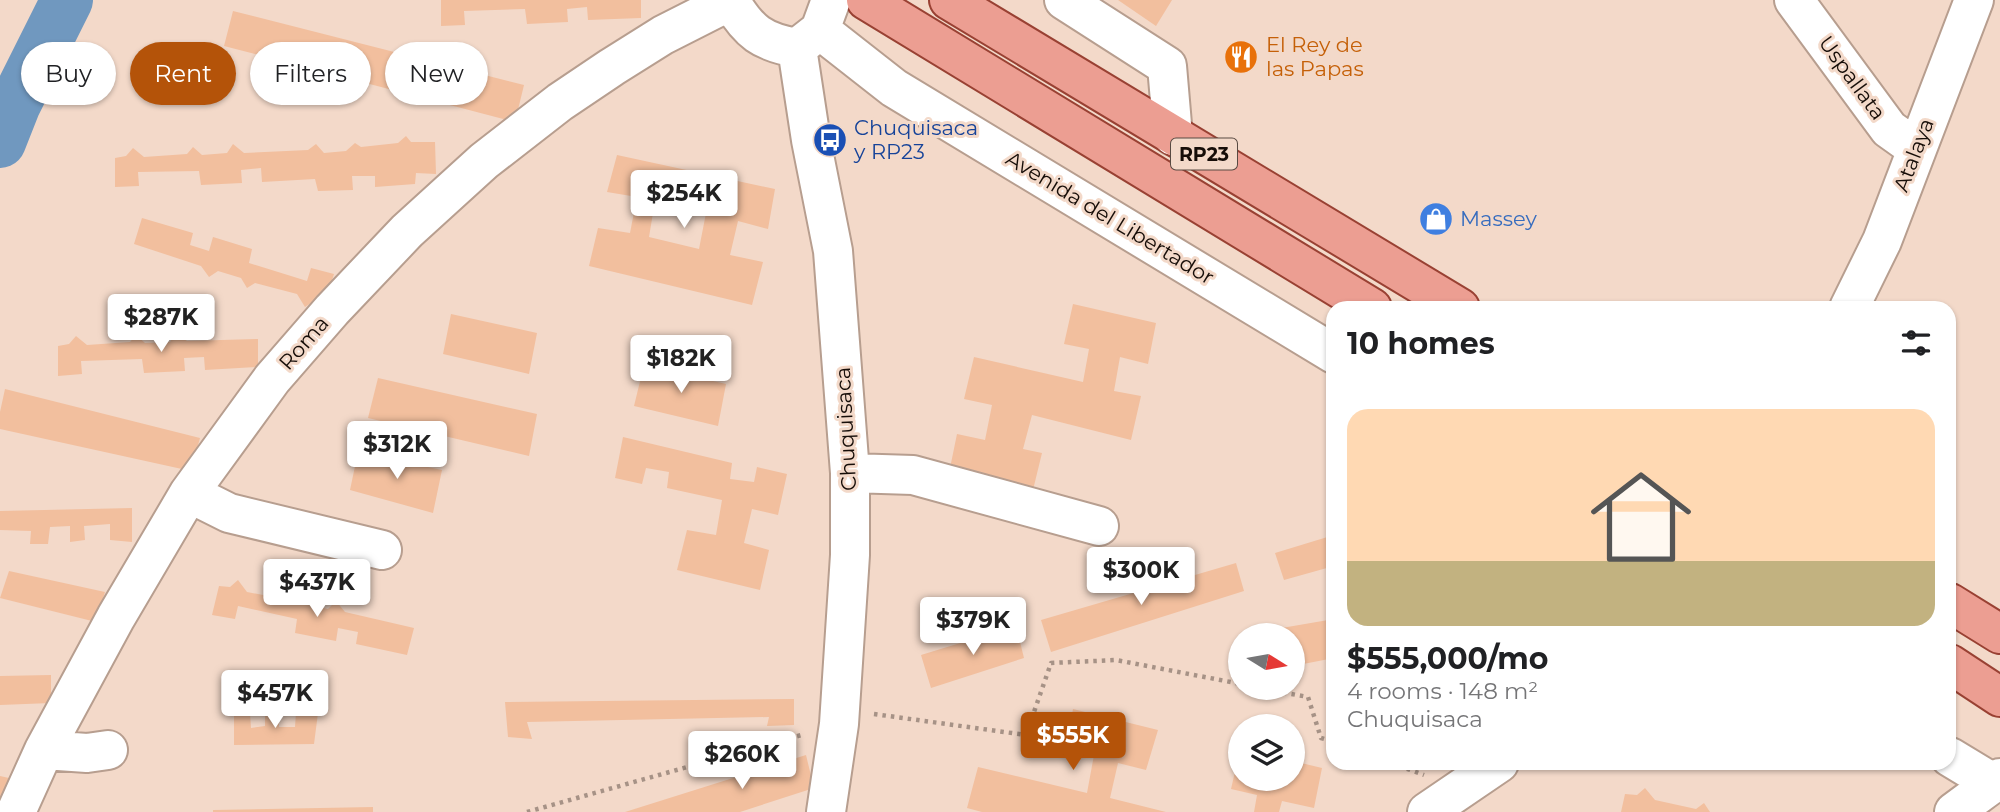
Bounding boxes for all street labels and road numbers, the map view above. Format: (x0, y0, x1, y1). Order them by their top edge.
street label: Uspallata (1814, 31, 1891, 125)
street label: Atalaya (1888, 115, 1939, 195)
road number: RP23 (1171, 138, 1237, 170)
street label: Avenida del Libertador (1002, 145, 1219, 290)
street label: Roma (274, 311, 334, 375)
street label: Chuquisaca (830, 366, 861, 492)

